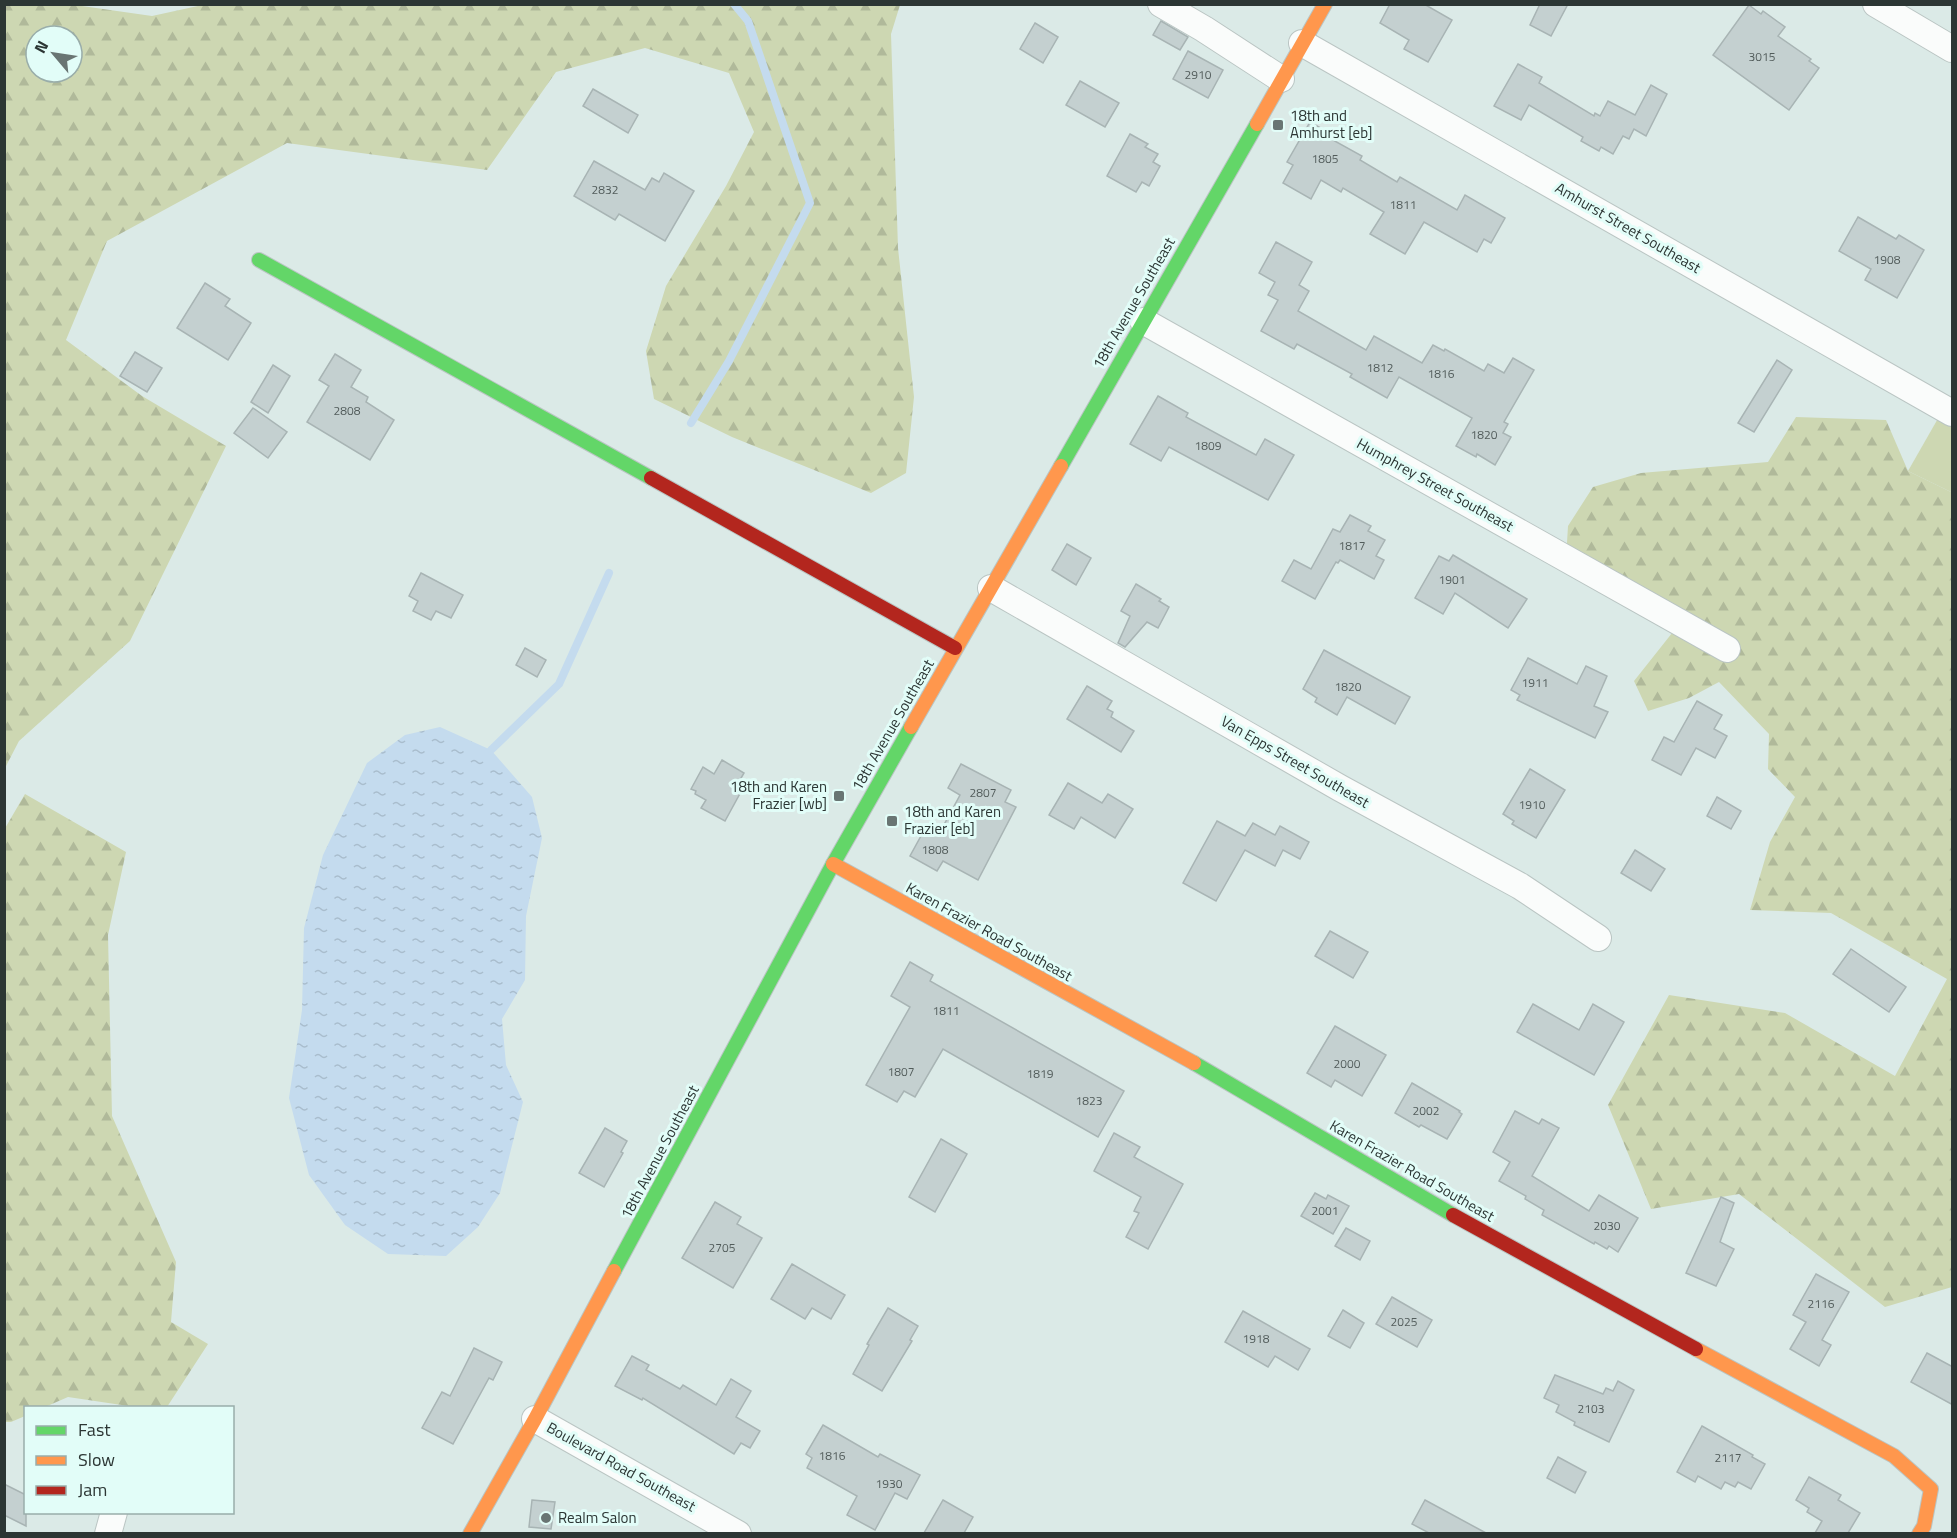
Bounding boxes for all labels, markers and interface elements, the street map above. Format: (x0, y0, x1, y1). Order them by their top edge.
north arrow (24, 24, 84, 84)
text: N (28, 36, 54, 57)
house number: 3015 (1749, 47, 1776, 66)
house number: 2910 (1185, 65, 1212, 84)
place label: 18th and Amhurst [eb] (1290, 104, 1372, 144)
marker: 18th and Amhurst [eb] (1271, 118, 1285, 132)
house number: 1805 (1312, 149, 1339, 168)
street label: Amhurst Street Southeast (1551, 176, 1706, 279)
house number: 2832 (592, 180, 618, 199)
house number: 1811 (1390, 195, 1416, 214)
street label: 18th Avenue Southeast (1087, 232, 1181, 373)
house number: 1908 (1874, 250, 1901, 269)
house number: 1812 (1367, 358, 1393, 377)
house number: 1816 (1428, 364, 1455, 383)
house number: 2808 (334, 401, 361, 420)
house number: 1820 (1471, 425, 1498, 444)
street label: Humphrey Street Southeast (1353, 432, 1519, 538)
house number: 1809 (1195, 436, 1222, 455)
house number: 1817 (1339, 536, 1365, 555)
house number: 1901 (1439, 570, 1465, 589)
street label: 18th Avenue Southeast (846, 654, 940, 795)
house number: 1911 (1522, 673, 1548, 692)
house number: 1820 (1335, 677, 1362, 696)
street label: Van Epps Street Southeast (1217, 710, 1374, 814)
place label: 18th and Karen Frazier [wb] (730, 775, 827, 815)
house number: 2807 (970, 783, 996, 802)
marker: 18th and Karen Frazier [wb] (832, 789, 846, 803)
house number: 1910 (1519, 795, 1546, 814)
place label: 18th and Karen Frazier [eb] (904, 800, 1001, 840)
marker: 18th and Karen Frazier [eb] (885, 814, 899, 828)
house number: 1808 (922, 840, 949, 859)
street label: Karen Frazier Road Southeast (902, 876, 1077, 987)
house number: 1811 (933, 1001, 959, 1020)
house number: 2000 (1334, 1054, 1361, 1073)
house number: 1807 (888, 1062, 914, 1081)
house number: 1819 (1027, 1064, 1054, 1083)
street label: 18th Avenue Southeast (615, 1080, 705, 1223)
house number: 1823 (1076, 1091, 1102, 1110)
house number: 2002 (1413, 1101, 1439, 1120)
street label: Karen Frazier Road Southeast (1326, 1114, 1500, 1228)
house number: 2001 (1312, 1201, 1338, 1220)
house number: 2030 (1594, 1216, 1621, 1235)
house number: 2705 (709, 1238, 736, 1257)
house number: 2116 (1808, 1294, 1835, 1313)
house number: 2025 (1391, 1312, 1418, 1331)
house number: 1918 (1243, 1329, 1270, 1348)
house number: 2103 (1578, 1399, 1604, 1418)
legend (24, 1406, 234, 1514)
text: Fast (78, 1416, 111, 1443)
street label: Boulevard Road Southeast (542, 1416, 701, 1518)
text: Slow (78, 1446, 115, 1473)
house number: 1816 (819, 1446, 846, 1465)
house number: 2117 (1715, 1448, 1741, 1467)
house number: 1930 (876, 1474, 903, 1493)
text: Jam (78, 1476, 107, 1503)
place label: Realm Salon (558, 1506, 637, 1529)
marker: Realm Salon (539, 1511, 553, 1525)

